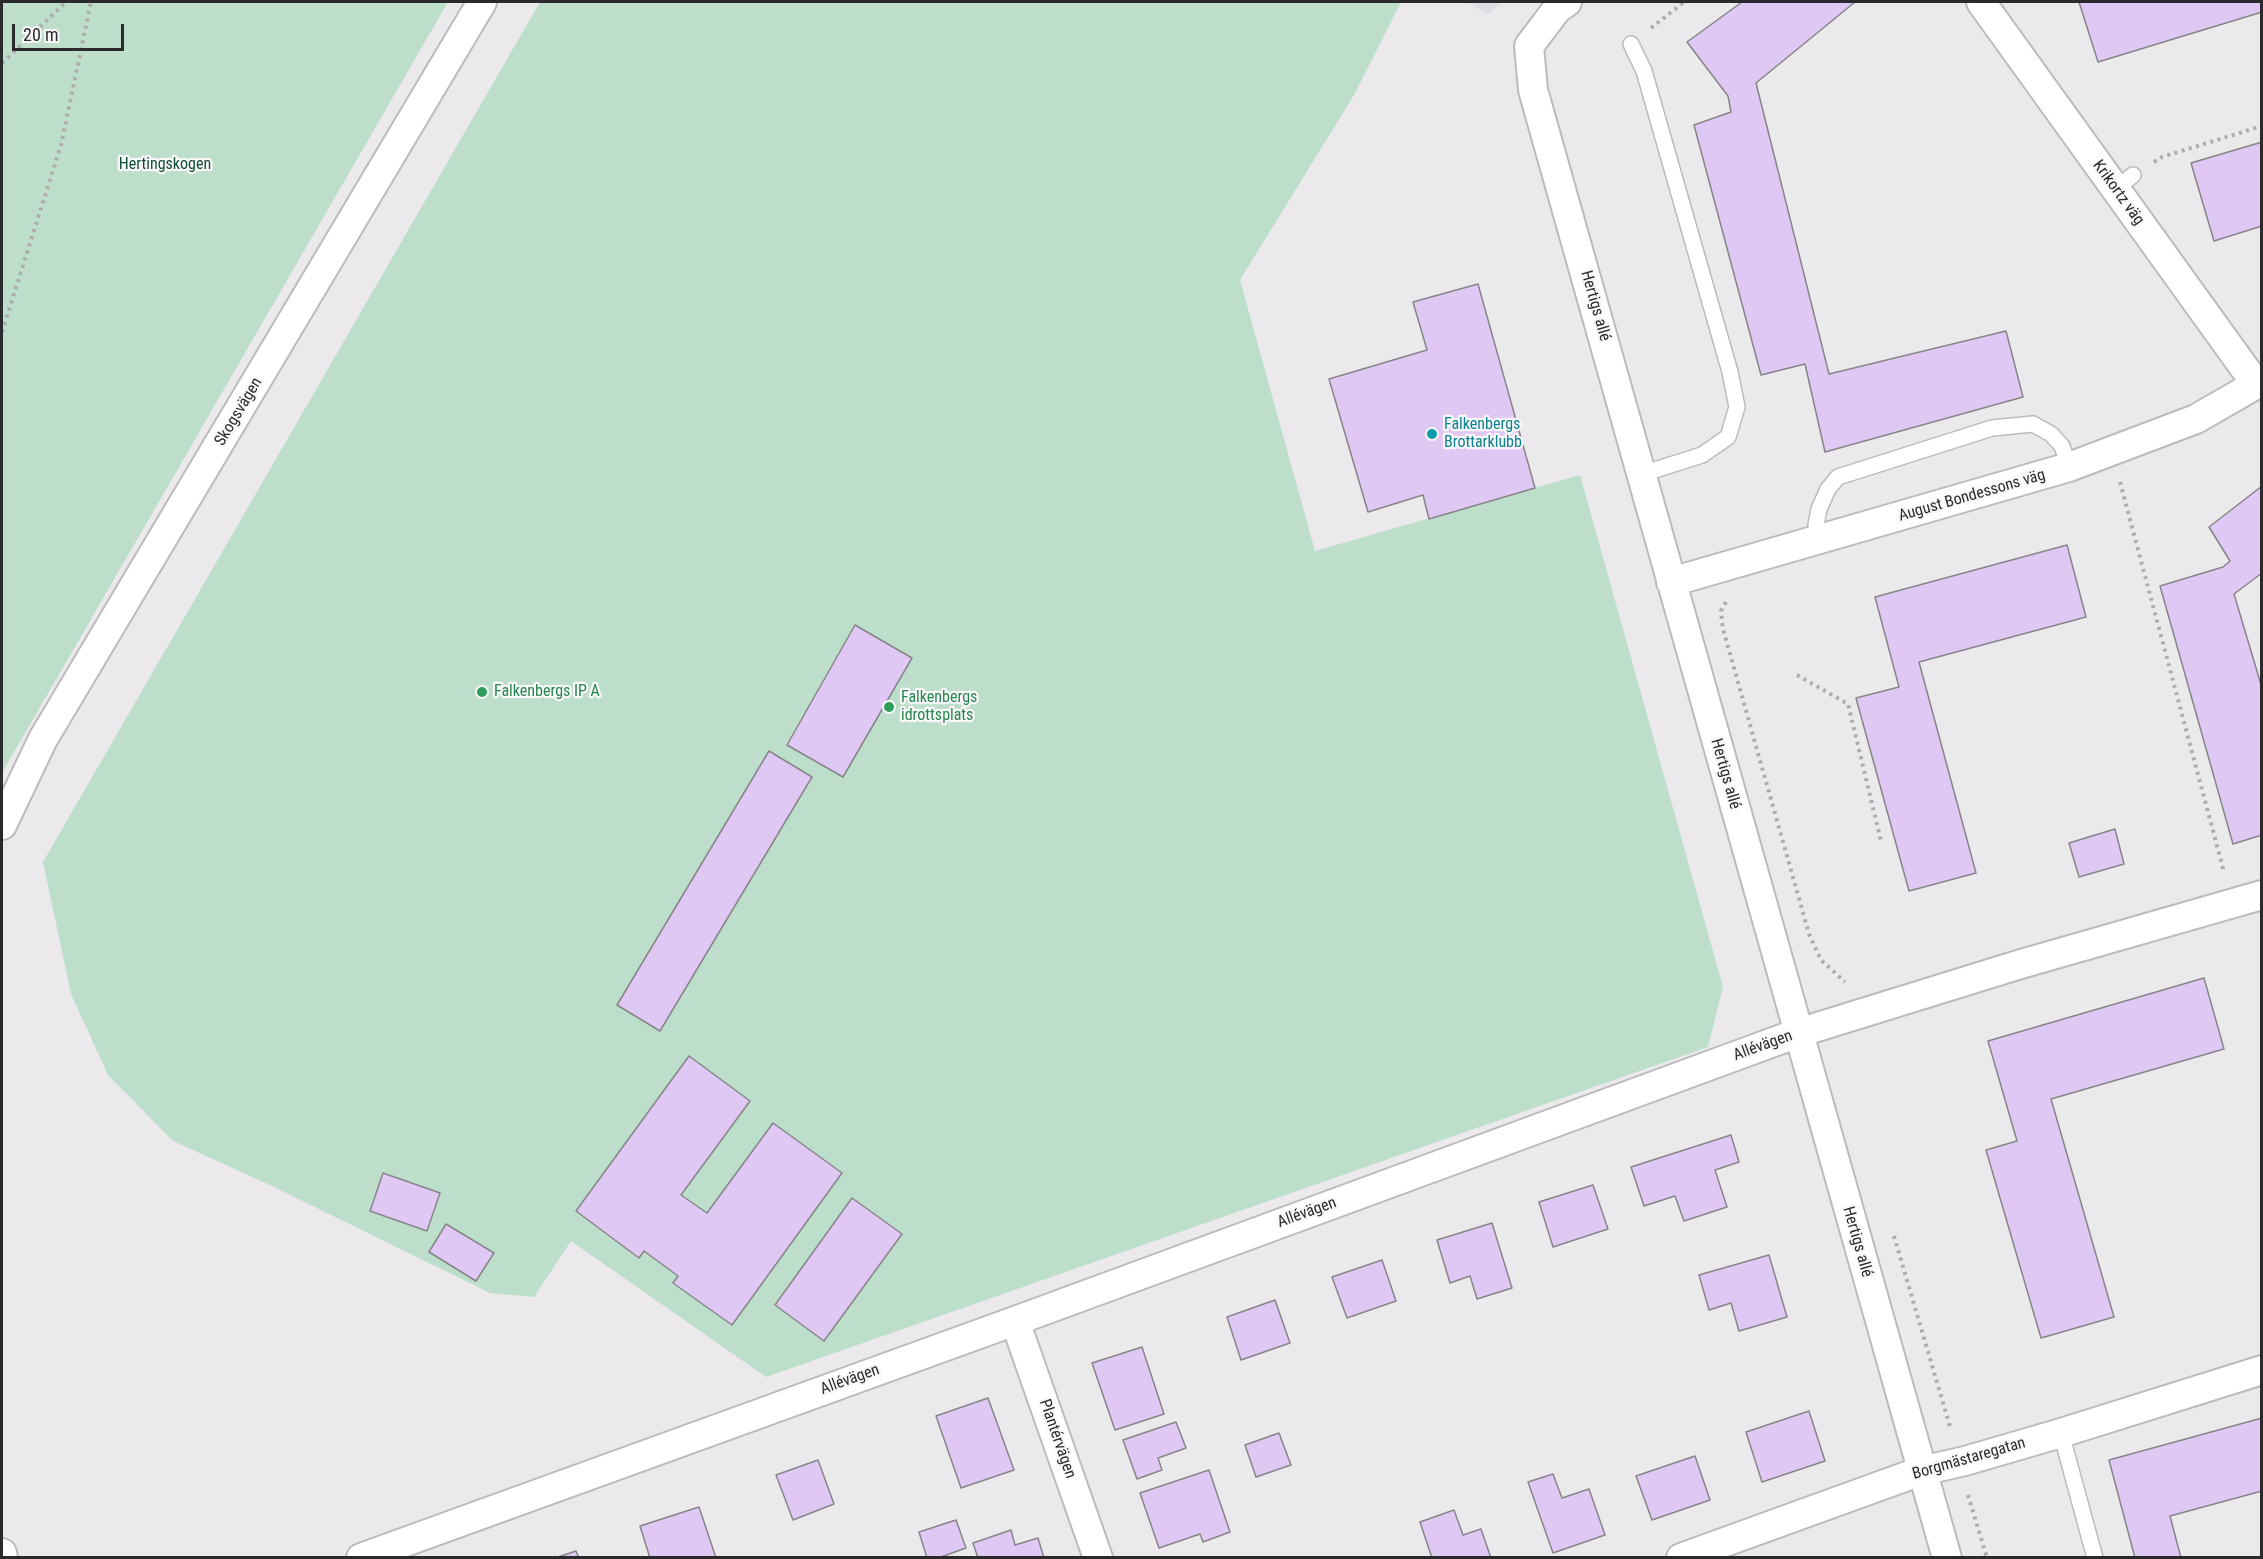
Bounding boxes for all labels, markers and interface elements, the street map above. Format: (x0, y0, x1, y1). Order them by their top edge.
scale bar (15, 12, 128, 50)
text: 20 m (23, 24, 58, 45)
park label: Hertingskogen (119, 155, 211, 175)
street label: Krikortz väg (2088, 157, 2148, 229)
street label: Hertigs allé (1576, 269, 1614, 343)
street label: Skogsvägen (211, 374, 267, 450)
place label: Falkenbergs Brottarklubb (1444, 415, 1522, 453)
marker: Falkenbergs Brottarklubb (1425, 427, 1439, 441)
street label: August Bondessons väg (1896, 466, 2048, 526)
place label: Falkenbergs IP A (494, 682, 600, 702)
marker: Falkenbergs IP A (475, 685, 489, 699)
place label: Falkenbergs idrottsplats (901, 688, 977, 726)
marker: Falkenbergs idrottsplats (882, 700, 896, 714)
street label: Hertigs allé (1706, 737, 1744, 811)
street label: Allévägen (1731, 1026, 1795, 1066)
street label: Allévägen (1275, 1193, 1339, 1233)
street label: Hertigs allé (1838, 1205, 1876, 1279)
street label: Allévägen (818, 1360, 882, 1400)
street label: Plantérvägen (1034, 1397, 1080, 1481)
street label: Borgmästaregatan (1910, 1434, 2028, 1484)

